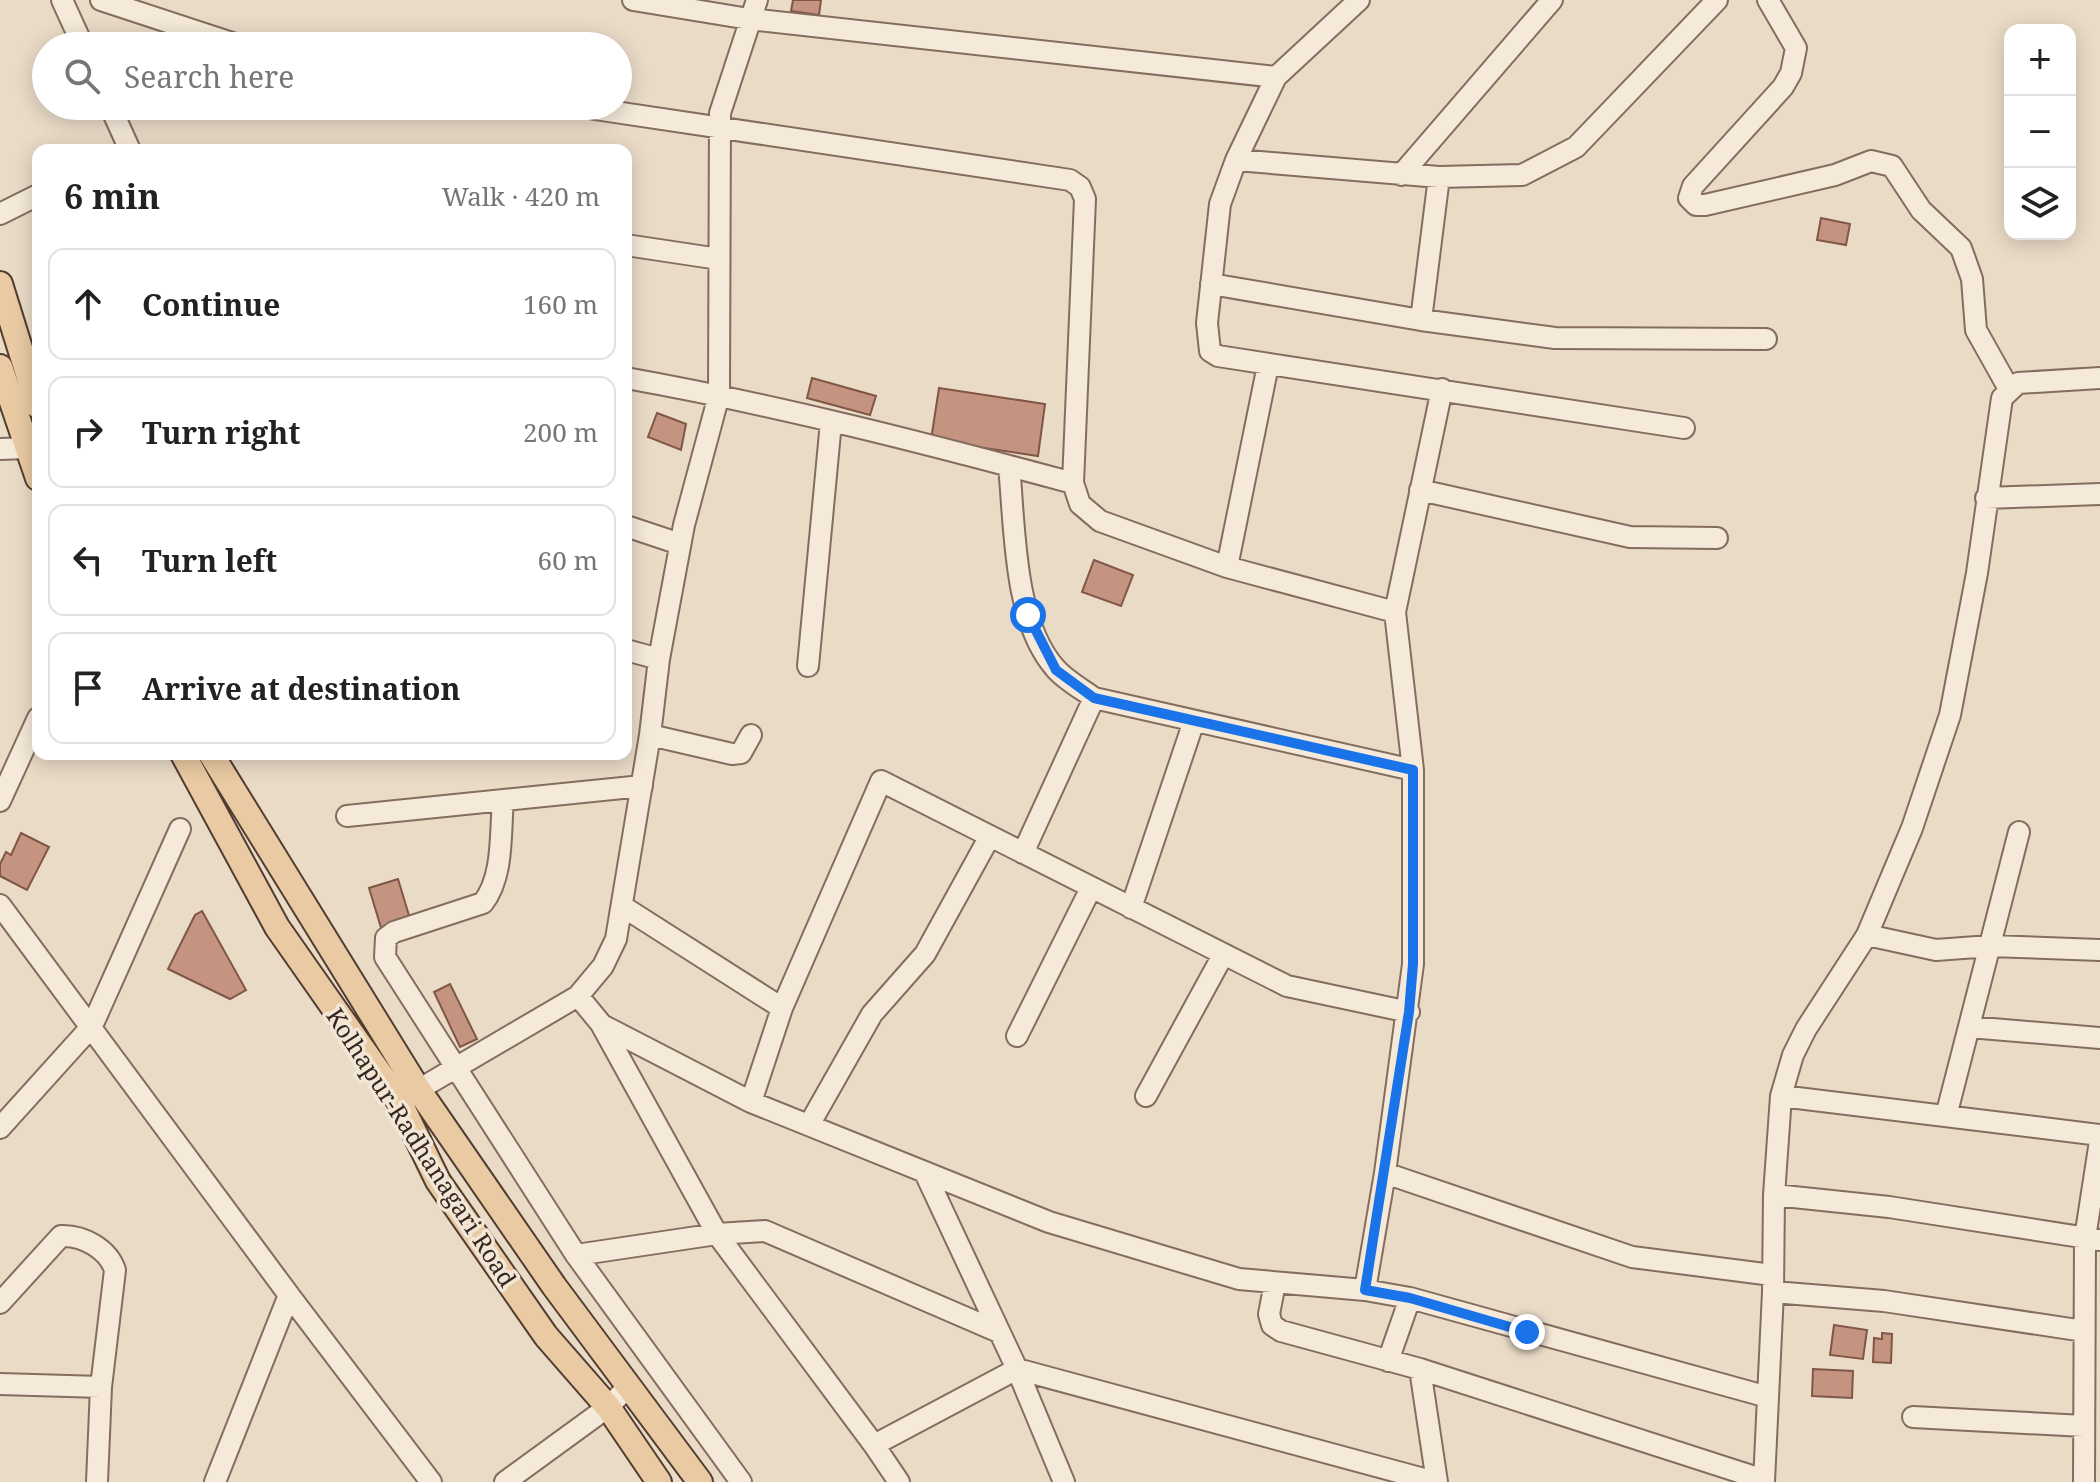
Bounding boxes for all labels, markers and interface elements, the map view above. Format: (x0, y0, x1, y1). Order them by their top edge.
map controls (2004, 24, 2076, 240)
button: + (2004, 24, 2076, 96)
search box (32, 32, 632, 120)
icon: search (60, 54, 104, 98)
text: Search here (124, 56, 294, 97)
button: − (2004, 96, 2076, 168)
button: layers (2004, 168, 2076, 240)
text: 6 min (64, 173, 160, 219)
text: Walk · 420 m (442, 178, 600, 214)
icon: ahead (66, 282, 110, 326)
text: Continue (142, 284, 280, 325)
text: 160 m (523, 286, 598, 322)
icon: right (66, 410, 110, 454)
text: Turn right (142, 412, 300, 453)
text: 200 m (523, 414, 598, 450)
icon: left (66, 538, 110, 582)
text: Turn left (142, 540, 277, 581)
text: 60 m (538, 542, 598, 578)
route start (1010, 597, 1046, 633)
icon: arrive (66, 666, 110, 710)
text: Arrive at destination (142, 668, 461, 709)
street label: Kolhapur-Radhanagari Road (319, 1001, 525, 1293)
route end (1509, 1314, 1545, 1350)

